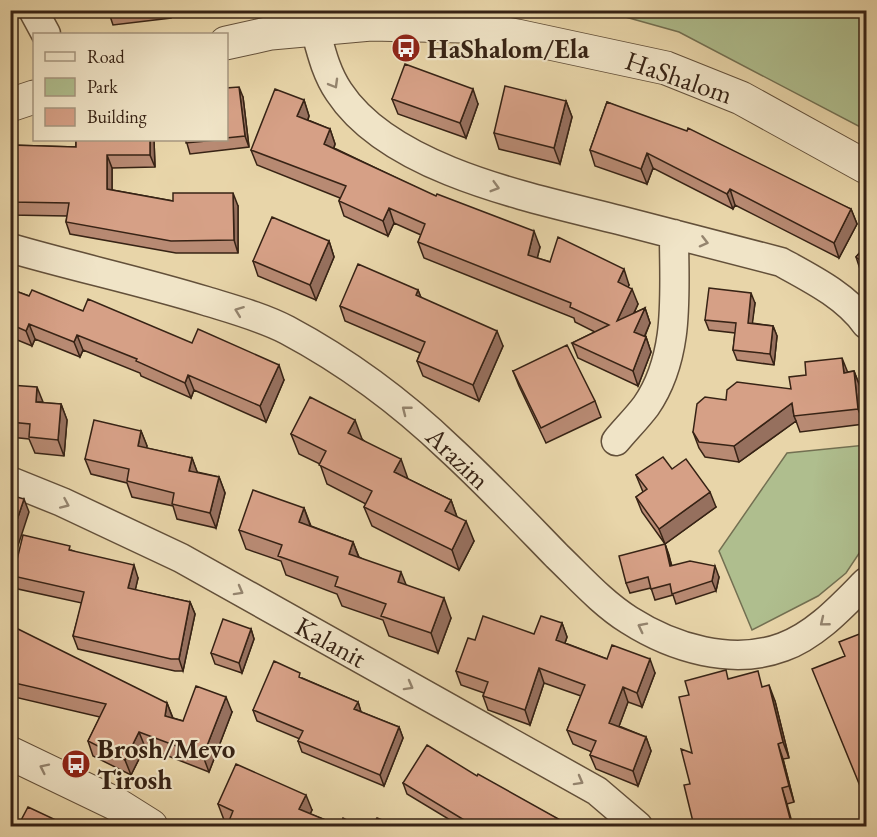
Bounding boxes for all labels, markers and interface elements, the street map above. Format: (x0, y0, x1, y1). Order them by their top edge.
place label: HaShalom/Ela (427, 31, 590, 66)
bus stop icon: HaShalom/Ela (390, 32, 422, 64)
legend (33, 33, 228, 141)
street label: HaShalom (621, 42, 737, 112)
text: Road (87, 45, 126, 68)
text: Park (87, 75, 118, 98)
one-way arrow (327, 78, 338, 88)
text: Building (87, 105, 147, 128)
one-way arrow (489, 180, 500, 192)
one-way arrow (699, 234, 709, 247)
one-way arrow (234, 306, 245, 319)
one-way arrow (402, 407, 413, 418)
street label: Arazim (418, 418, 497, 497)
one-way arrow (58, 496, 69, 508)
one-way arrow (233, 584, 243, 595)
street label: Kalanit (289, 608, 373, 676)
one-way arrow (819, 614, 830, 625)
one-way arrow (637, 622, 648, 634)
one-way arrow (403, 679, 413, 690)
place label: Brosh/Mevo Tirosh (97, 731, 235, 797)
bus stop icon: Brosh/Mevo Tirosh (60, 748, 92, 780)
one-way arrow (40, 764, 51, 776)
one-way arrow (573, 774, 583, 785)

